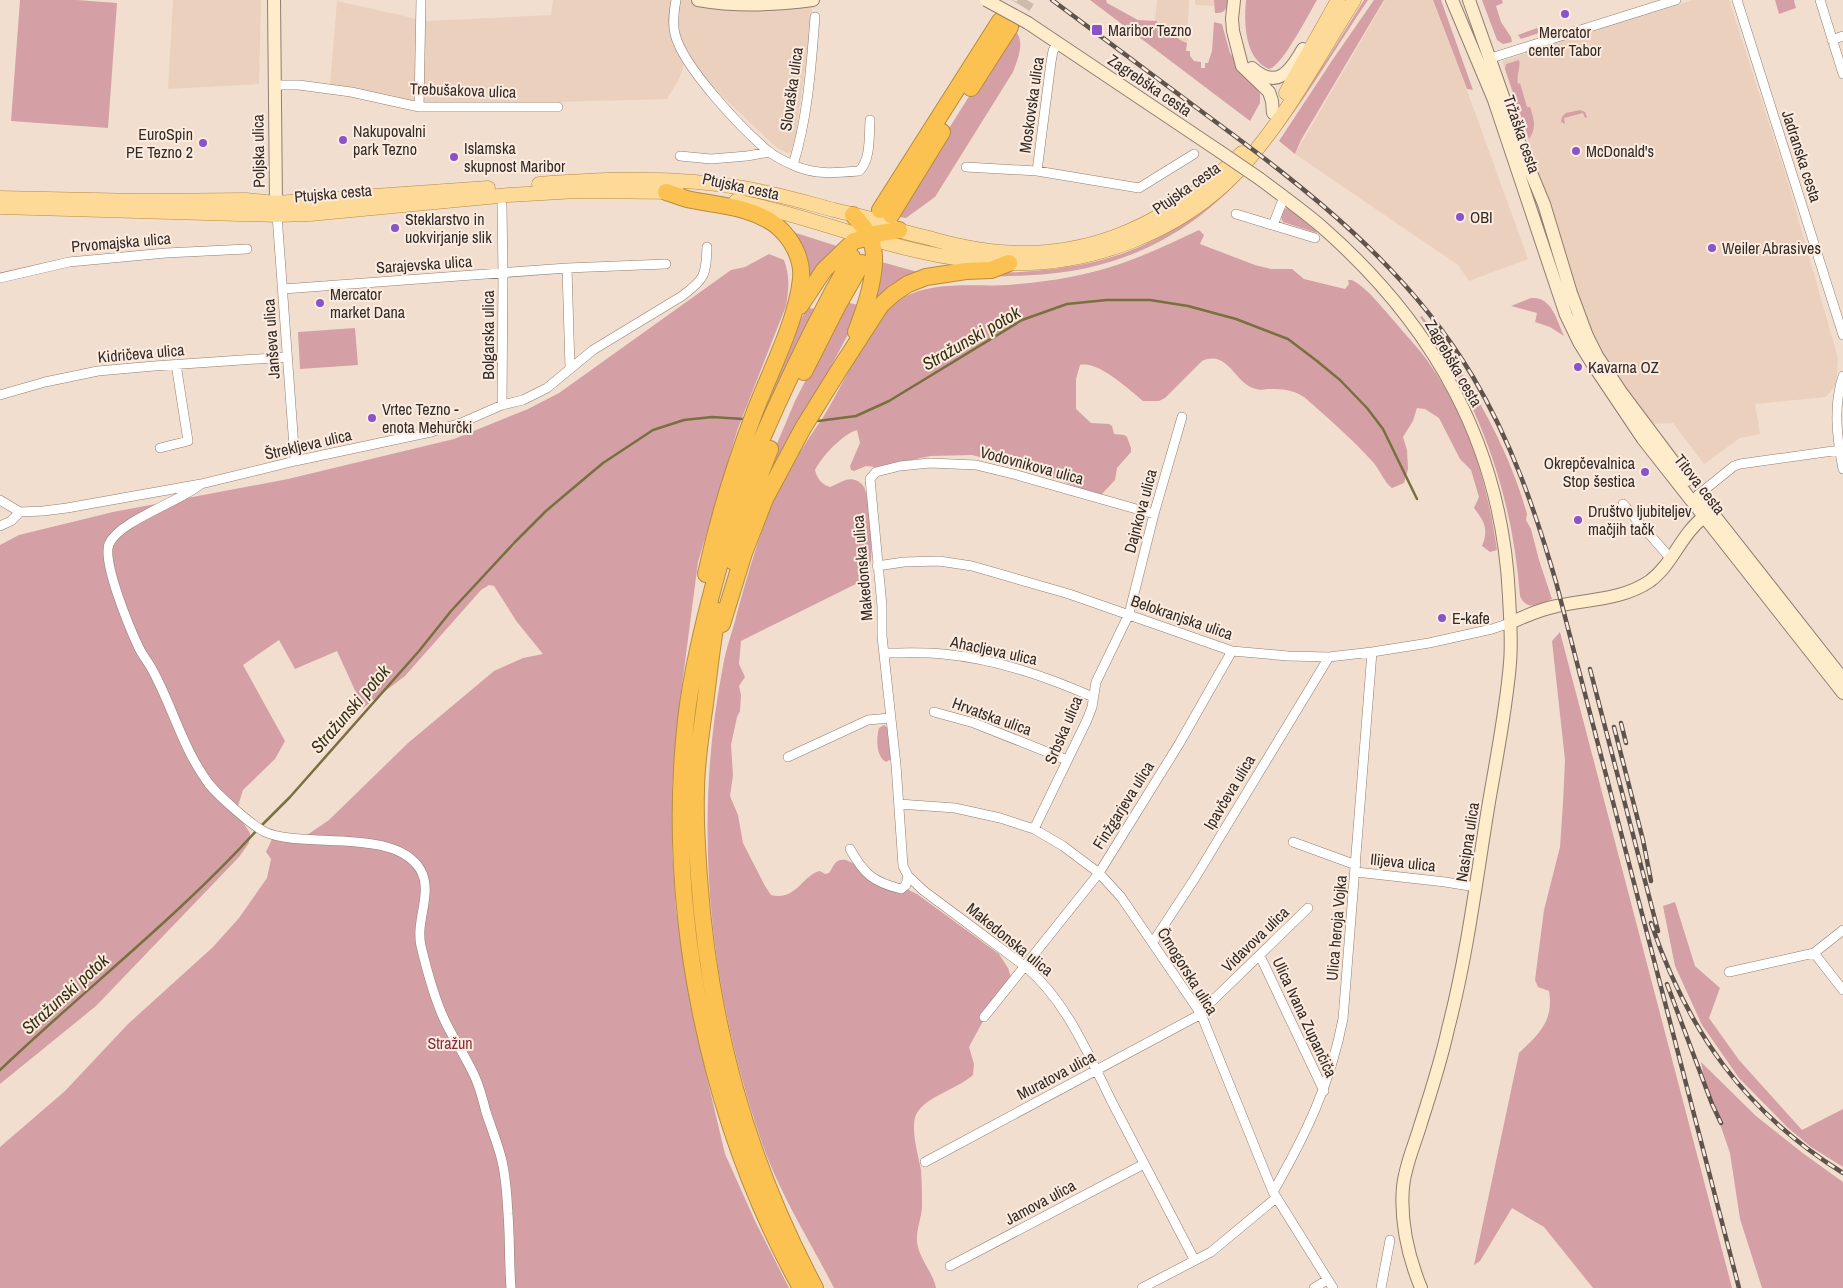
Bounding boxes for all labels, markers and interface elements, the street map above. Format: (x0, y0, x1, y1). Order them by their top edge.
marker: Mercator center Tabor (1559, 8, 1571, 20)
place label: Maribor Tezno (1108, 19, 1192, 41)
place label: Mercator center Tabor (1529, 21, 1602, 61)
marker: Maribor Tezno (1090, 23, 1104, 37)
street label: Slovaška ulica (774, 45, 808, 132)
street label: Zagrebška cesta (1104, 49, 1197, 122)
street label: Moskovska ulica (1013, 55, 1049, 155)
street label: Trebušakova ulica (409, 77, 517, 103)
street label: Tržaška cesta (1498, 92, 1546, 177)
street label: Jadranska cesta (1777, 107, 1827, 205)
street label: Poljska ulica (246, 113, 270, 188)
place label: Nakupovalni park Tezno (353, 120, 426, 160)
place label: EuroSpin PE Tezno 2 (126, 123, 193, 163)
marker: Nakupovalni park Tezno (337, 134, 349, 146)
marker: EuroSpin PE Tezno 2 (197, 137, 209, 149)
place label: Islamska skupnost Maribor (464, 137, 566, 177)
place label: McDonald's (1586, 140, 1654, 162)
marker: McDonald's (1570, 145, 1582, 157)
marker: Islamska skupnost Maribor (448, 151, 460, 163)
street label: Ptujska cesta (1148, 156, 1225, 219)
street label: Ptujska cesta (701, 167, 782, 205)
street label: Ptujska cesta (293, 179, 374, 207)
place label: OBI (1470, 206, 1493, 228)
place label: Steklarstvo in uokvirjanje slik (405, 208, 492, 248)
marker: OBI (1454, 211, 1466, 223)
marker: Steklarstvo in uokvirjanje slik (389, 222, 401, 234)
street label: Prvomajska ulica (70, 227, 172, 257)
place label: Weiler Abrasives (1722, 237, 1821, 259)
marker: Weiler Abrasives (1706, 242, 1718, 254)
street label: Sarajevska ulica (375, 250, 473, 278)
place label: Mercator market Dana (330, 283, 406, 323)
street label: Bolgarska ulica (477, 289, 499, 380)
marker: Mercator market Dana (314, 297, 326, 309)
street label: Janševa ulica (257, 298, 285, 380)
water label: Stražunski potok (917, 299, 1025, 376)
street label: Zagrebška cesta (1420, 315, 1488, 411)
street label: Kidričeva ulica (97, 338, 186, 368)
place label: Kavarna OZ (1588, 356, 1659, 378)
marker: Kavarna OZ (1572, 361, 1584, 373)
place label: Vrtec Tezno - enota Mehurčki (382, 398, 472, 438)
marker: Vrtec Tezno - enota Mehurčki (366, 412, 378, 424)
street label: Štrekljeva ulica (262, 423, 354, 465)
street label: Vodovnikova ulica (978, 441, 1087, 490)
street label: Titova cesta (1669, 449, 1731, 519)
place label: Okrepčevalnica Stop šestica (1544, 452, 1636, 492)
street label: Dajnkova ulica (1118, 466, 1162, 555)
marker: Okrepčevalnica Stop šestica (1639, 466, 1651, 478)
place label: Društvo ljubiteljev mačjih tačk (1588, 500, 1692, 540)
street label: Makedonska ulica (846, 514, 878, 622)
marker: Društvo ljubiteljev mačjih tačk (1572, 514, 1584, 526)
street label: Belokranjska ulica (1128, 589, 1237, 645)
place label: E-kafe (1452, 607, 1490, 629)
marker: E-kafe (1436, 612, 1448, 624)
street label: Ahacljeva ulica (948, 630, 1040, 670)
water label: Stražunski potok (304, 659, 396, 759)
street label: Hrvatska ulica (949, 691, 1035, 741)
street label: Srbska ulica (1039, 692, 1088, 768)
street label: Ipavčeva ulica (1198, 750, 1260, 834)
street label: Finžgarjeva ulica (1087, 756, 1159, 853)
street label: Nasipna ulica (1450, 800, 1484, 883)
street label: Ilijeva ulica (1369, 848, 1437, 876)
street label: Ulica heroja Vojka (1320, 874, 1352, 982)
street label: Makedonska ulica (962, 897, 1059, 981)
street label: Vidavova ulica (1216, 901, 1294, 977)
street label: Črnogorska ulica (1152, 923, 1224, 1019)
water label: Stražunski potok (16, 948, 115, 1040)
street label: Ulica Ivana Zupančiča (1267, 953, 1343, 1081)
park label: Stražun (427, 1032, 473, 1054)
street label: Muratova ulica (1013, 1045, 1100, 1105)
street label: Jamova ulica (1001, 1174, 1080, 1230)

